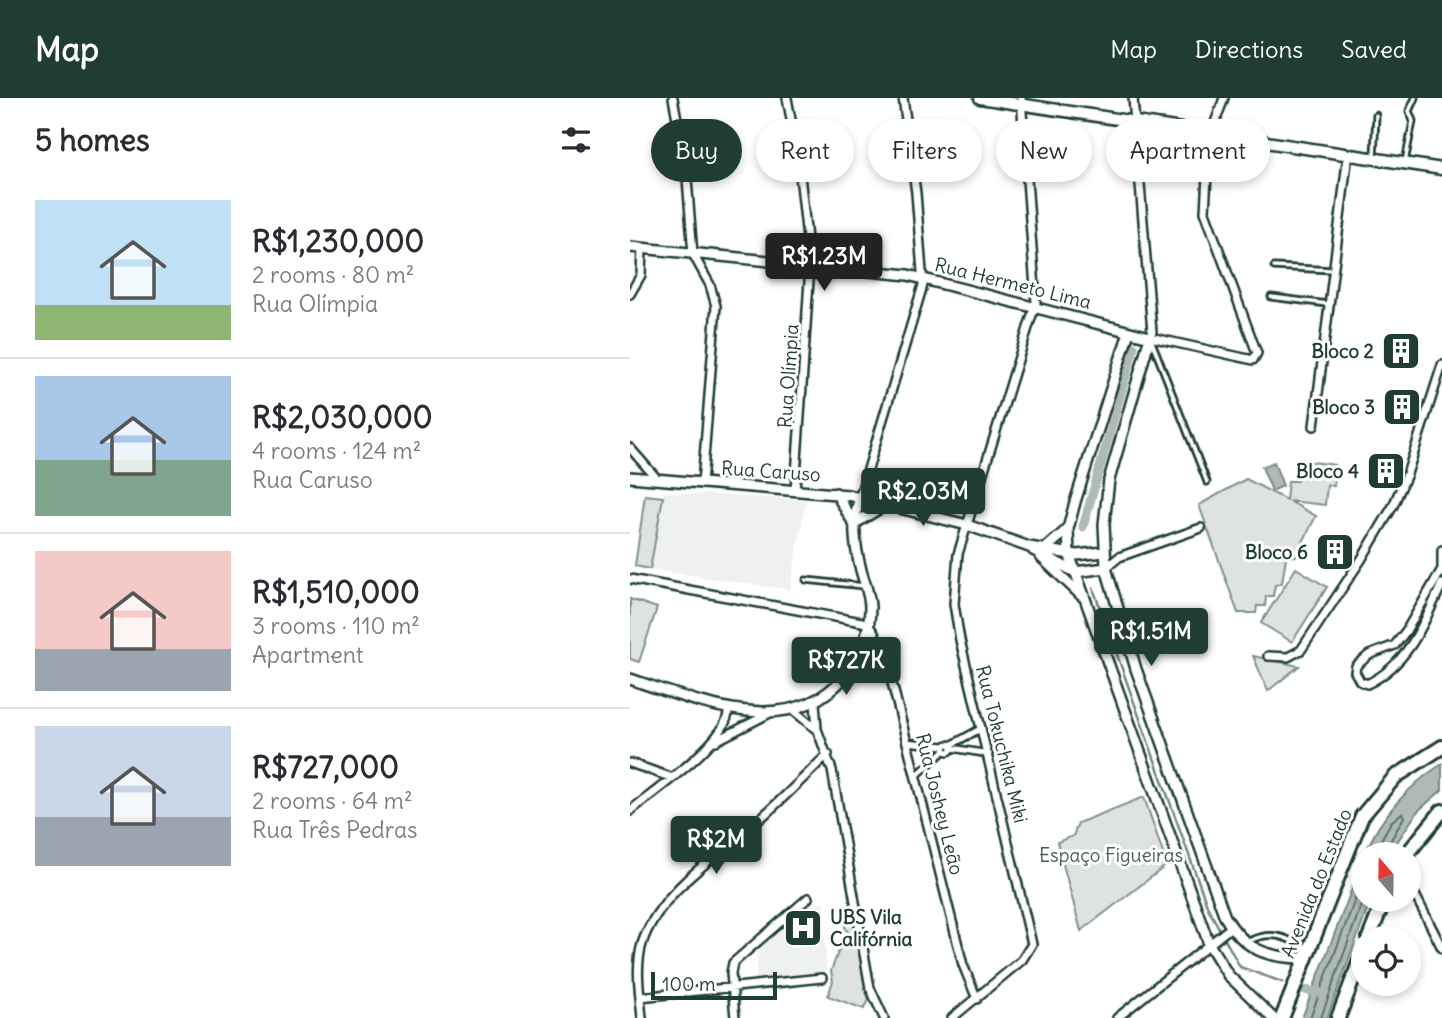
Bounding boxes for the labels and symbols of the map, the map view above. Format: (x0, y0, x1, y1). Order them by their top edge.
pin: R$1.23M (759, 234, 889, 293)
street label: Rua Hermeto Lima (932, 252, 1094, 314)
street label: Rua Olímpia (772, 323, 804, 429)
building icon: Bloco 2 (1380, 330, 1422, 372)
place label: Bloco 2 (1312, 339, 1374, 363)
building icon: Bloco 3 (1381, 386, 1423, 428)
place label: Bloco 3 (1312, 395, 1375, 419)
building icon: Bloco 4 (1365, 450, 1407, 492)
street label: Rua Caruso (720, 456, 822, 486)
place label: Bloco 4 (1296, 459, 1359, 483)
pin: R$2.03M (858, 468, 988, 528)
building icon: Bloco 6 (1314, 531, 1356, 573)
place label: Bloco 6 (1245, 540, 1308, 564)
pin: R$1.51M (1086, 608, 1216, 668)
pin: R$727K (789, 638, 903, 697)
street label: Rua Tokuchika Miki (971, 663, 1033, 825)
street label: Rua Joshey Leão (911, 731, 969, 877)
street label: Avenida do Estado (1275, 805, 1357, 961)
pin: R$2M (675, 816, 757, 876)
north arrow (1351, 842, 1421, 912)
park label: Espaço Figueiras (1039, 843, 1183, 867)
place label: UBS Vila Califórnia (830, 905, 912, 951)
hospital icon: UBS Vila Califórnia (782, 907, 824, 949)
scale bar (651, 969, 777, 1001)

